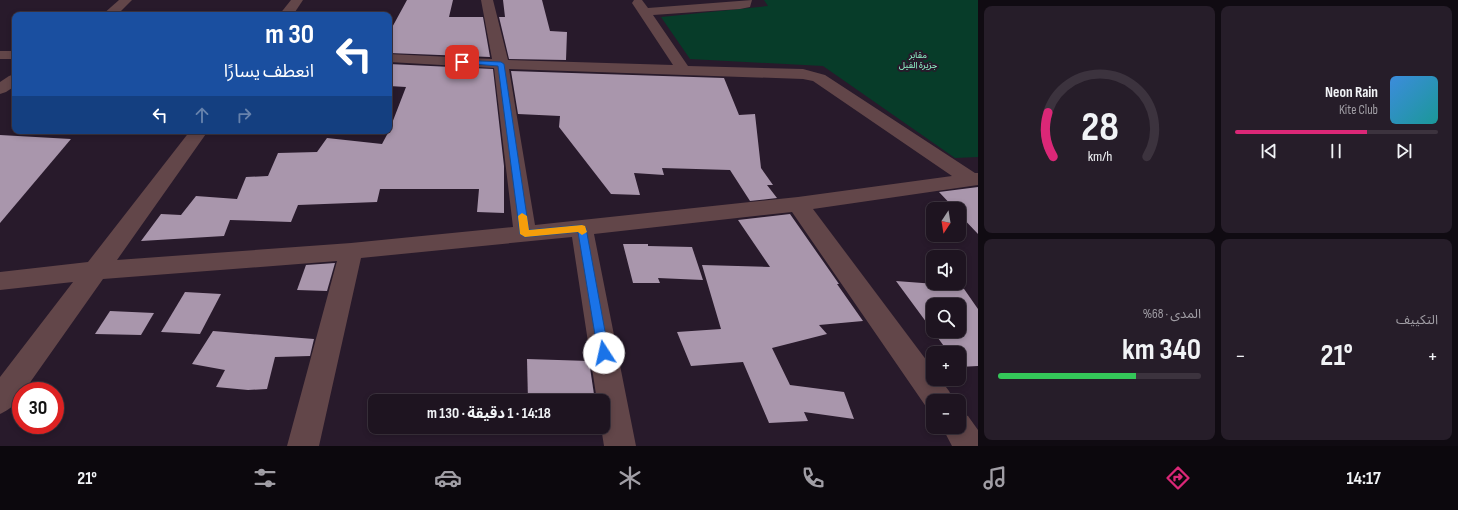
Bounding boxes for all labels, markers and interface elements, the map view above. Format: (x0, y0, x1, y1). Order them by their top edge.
text: 30 m (265, 18, 314, 51)
icon: left (328, 28, 380, 80)
pin (445, 45, 479, 79)
park label: مقابر جزيرة الفيل (899, 50, 937, 71)
icon: arrive (451, 51, 473, 73)
text: انعطف يسارًا (224, 61, 314, 82)
text: Neon Rain (1325, 83, 1378, 102)
text: Kite Club (1339, 102, 1378, 118)
text: 28 (1081, 103, 1118, 152)
icon: left (149, 104, 171, 126)
icon: ahead (191, 104, 213, 126)
icon: right (233, 104, 255, 126)
icon: previous (1258, 140, 1280, 162)
icon: pause (1325, 140, 1347, 162)
icon: next (1393, 140, 1415, 162)
text: km/h (1087, 148, 1112, 165)
north arrow (926, 202, 966, 242)
map controls (926, 202, 966, 434)
button: sound (926, 250, 966, 290)
button: search (926, 298, 966, 338)
text: المدى · 68% (1143, 306, 1201, 322)
text: التكييف (1396, 312, 1438, 328)
position arrow (583, 332, 625, 374)
text: 340 km (1122, 332, 1201, 368)
text: 21° (1320, 338, 1353, 374)
text: − (1235, 343, 1246, 370)
text: + (1427, 343, 1438, 370)
button: + (926, 346, 966, 386)
speed limit sign: 30 (12, 382, 64, 434)
button: − (926, 394, 966, 434)
text: 14:18 · 1 دقيقة · 130 m (427, 404, 551, 423)
icon: filters (251, 464, 279, 492)
icon: car (434, 464, 462, 492)
icon: climate (616, 464, 644, 492)
icon: phone (799, 464, 827, 492)
icon: music (981, 464, 1009, 492)
icon: directions (1164, 464, 1192, 492)
text: 21° (77, 468, 97, 489)
text: 14:17 (1346, 468, 1381, 489)

